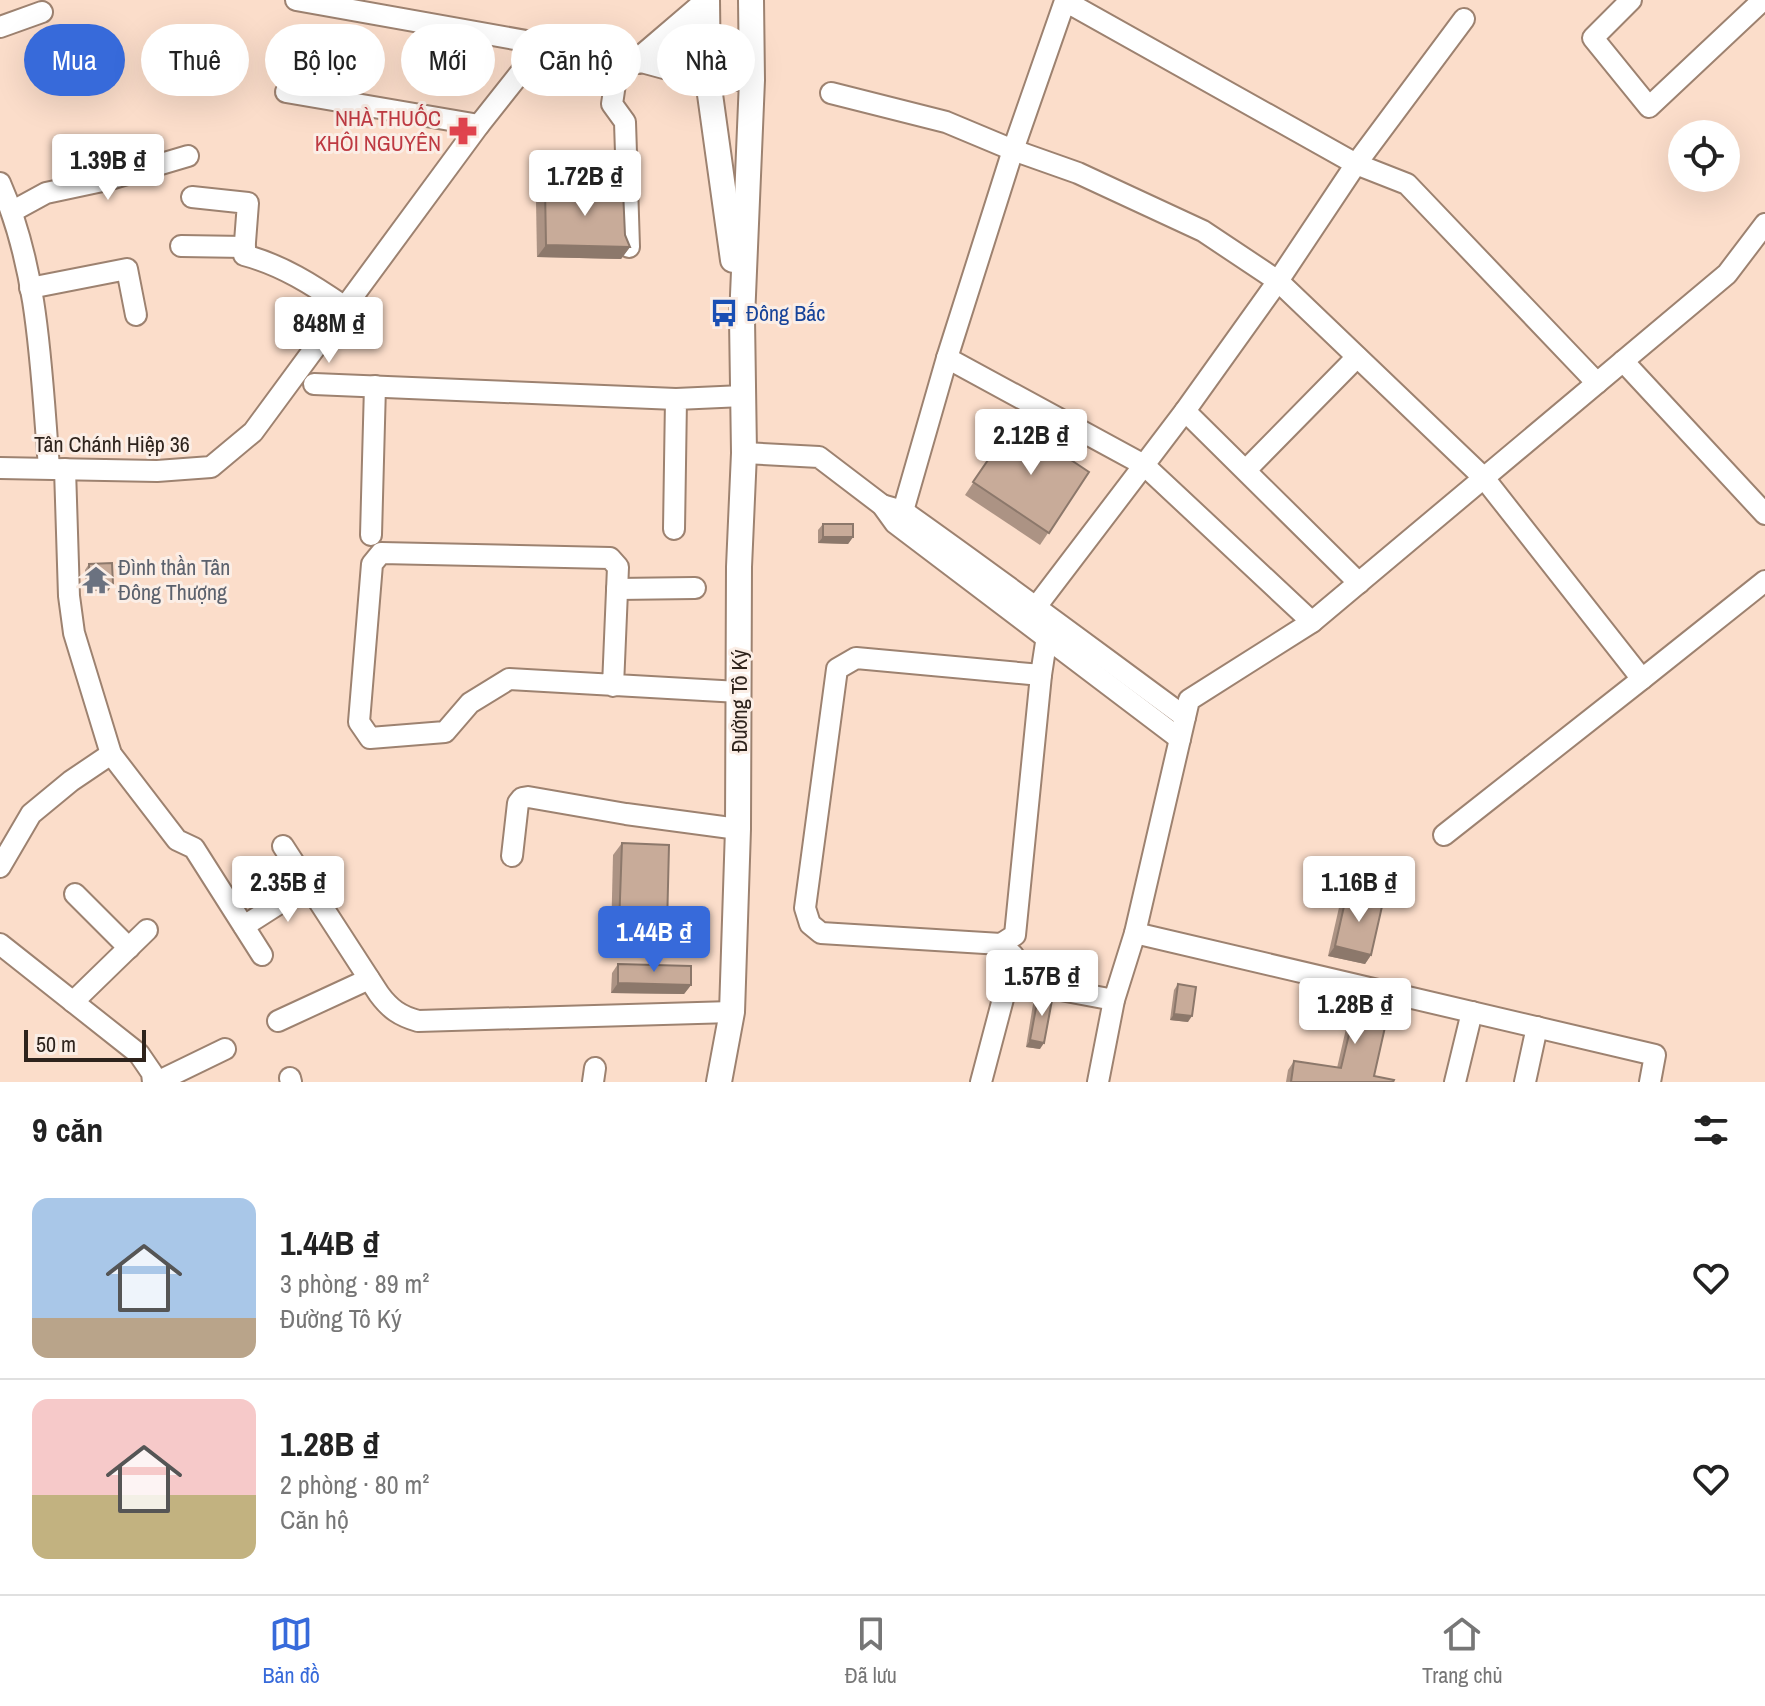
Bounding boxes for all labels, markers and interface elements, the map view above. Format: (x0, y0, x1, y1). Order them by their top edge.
chip: Mua (24, 24, 125, 96)
chip: Thuê (141, 24, 249, 96)
chip: Bộ lọc (265, 24, 385, 96)
chip: Mới (401, 24, 495, 96)
chip: Căn hộ (511, 24, 641, 96)
chip: Nhà (657, 24, 755, 96)
place label: NHÀ THUỐC KHÔI NGUYÊN (315, 103, 441, 158)
pharmacy icon: NHÀ THUỐC KHÔI NGUYÊN (448, 116, 478, 146)
map controls (1668, 120, 1740, 192)
button: locate (1668, 120, 1740, 192)
pin: 1.39B ₫ (34, 134, 182, 202)
text: 1.39B ₫ (70, 142, 146, 177)
pin: 1.72B ₫ (511, 150, 659, 218)
text: 1.72B ₫ (547, 158, 623, 193)
pin: 848M ₫ (264, 297, 394, 365)
bus stop icon: Đông Bắc (709, 298, 739, 328)
place label: Đông Bắc (746, 298, 825, 328)
text: 848M ₫ (293, 305, 365, 340)
pin: 2.12B ₫ (957, 409, 1105, 477)
text: 2.12B ₫ (993, 417, 1069, 452)
street label: Tân Chánh Hiệp 36 (34, 429, 190, 459)
place label: Đình thần Tân Đông Thượng (118, 552, 230, 607)
temple icon: Đình thần Tân Đông Thượng (81, 565, 111, 595)
street label: Đường Tô Ký (724, 650, 754, 752)
pin: 2.35B ₫ (214, 856, 362, 924)
pin: 1.16B ₫ (1285, 856, 1433, 924)
text: 2.35B ₫ (250, 864, 326, 899)
text: 1.16B ₫ (1321, 864, 1397, 899)
pin: 1.44B ₫ (580, 906, 728, 974)
text: 1.44B ₫ (616, 914, 692, 949)
pin: 1.57B ₫ (968, 950, 1116, 1018)
text: 1.57B ₫ (1004, 958, 1080, 993)
pin: 1.28B ₫ (1281, 978, 1429, 1046)
text: 1.28B ₫ (1317, 986, 1393, 1021)
scale bar (24, 1026, 146, 1062)
text: 50 m (36, 1029, 76, 1059)
text: 9 căn (32, 1107, 103, 1153)
icon: filters (1689, 1108, 1733, 1152)
text: 1.44B ₫ (280, 1220, 379, 1266)
icon: home (96, 1230, 192, 1326)
icon: heart (1689, 1256, 1733, 1300)
text: 3 phòng · 89 m² (280, 1266, 429, 1301)
text: Đường Tô Ký (280, 1301, 402, 1336)
text: 1.28B ₫ (280, 1421, 379, 1467)
icon: home (96, 1431, 192, 1527)
icon: heart (1689, 1457, 1733, 1501)
text: 2 phòng · 80 m² (280, 1467, 429, 1502)
text: Căn hộ (280, 1502, 349, 1537)
tab: Bản đồ (263, 1612, 320, 1690)
tab: Đã lưu (845, 1612, 897, 1690)
tab: Trang chủ (1422, 1612, 1502, 1690)

